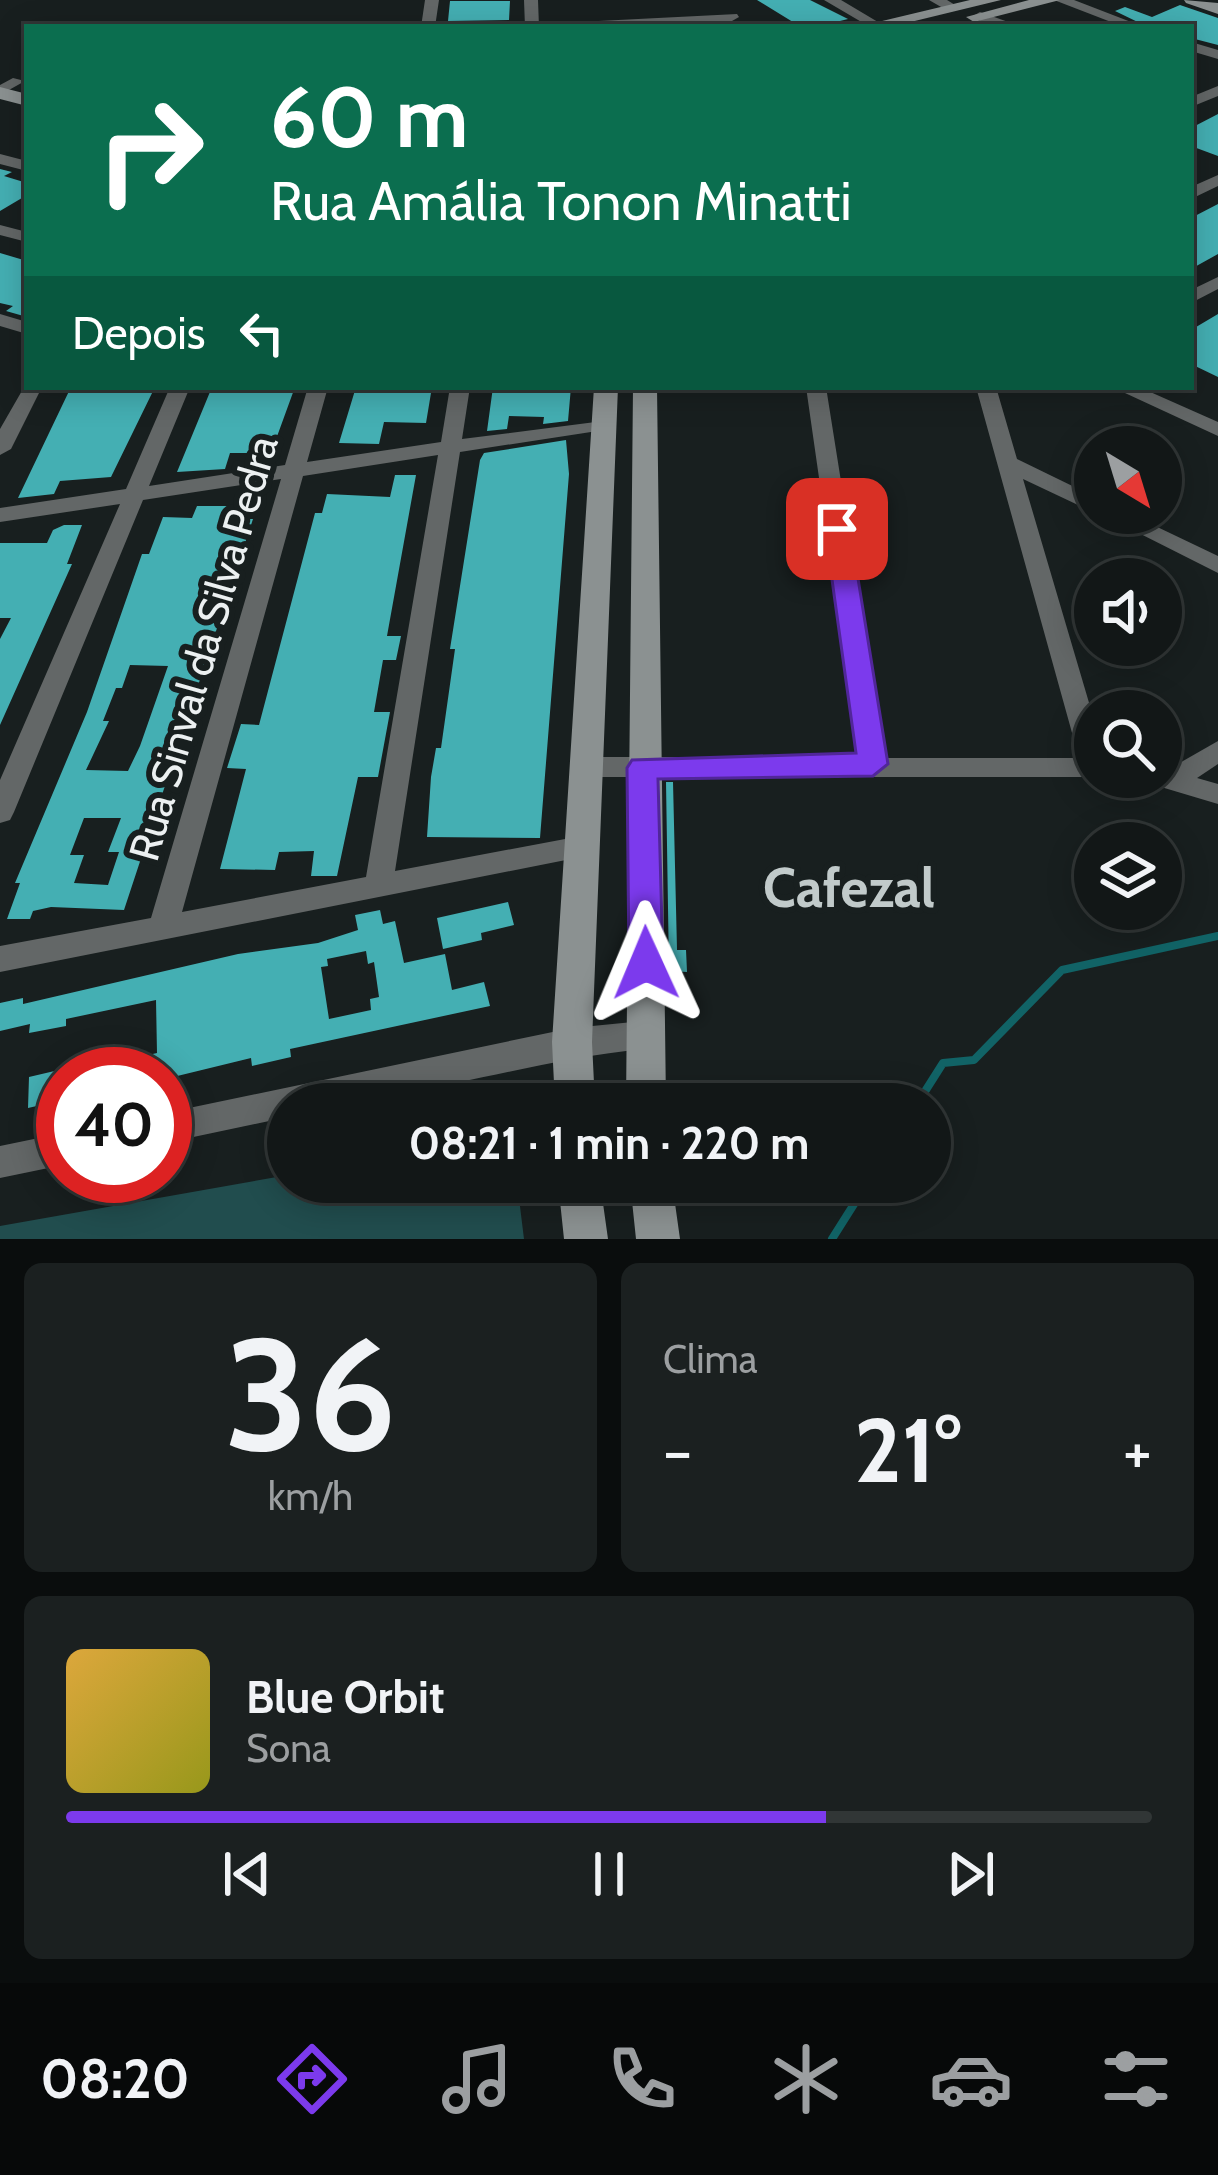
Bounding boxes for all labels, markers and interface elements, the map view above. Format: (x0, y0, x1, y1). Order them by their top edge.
text: 60 m (270, 66, 468, 168)
icon: right (72, 72, 228, 228)
text: Rua Amália Tonon Minatti (270, 168, 852, 234)
icon: left (229, 300, 295, 366)
text: Depois (72, 306, 205, 360)
north arrow (1074, 426, 1182, 534)
map controls (1074, 426, 1182, 930)
street label: Rua Sinval da Silva Pedra (117, 430, 289, 866)
pin (786, 478, 888, 580)
icon: arrive (804, 496, 870, 562)
button: sound (1074, 558, 1182, 666)
button: search (1074, 690, 1182, 798)
button: layers (1074, 822, 1182, 930)
district label: Cafezal (763, 855, 935, 921)
position arrow (583, 900, 709, 1026)
speed limit sign: 40 (36, 1047, 192, 1203)
text: 08:21 · 1 min · 220 m (409, 1116, 809, 1170)
text: 36 (225, 1299, 396, 1489)
text: Clima (663, 1335, 757, 1383)
text: 21° (854, 1395, 961, 1505)
text: − (663, 1410, 692, 1491)
text: + (1123, 1410, 1152, 1491)
text: km/h (268, 1472, 353, 1520)
text: Blue Orbit (246, 1670, 444, 1724)
text: Sona (246, 1724, 331, 1772)
icon: previous (214, 1841, 280, 1907)
icon: pause (576, 1841, 642, 1907)
icon: next (938, 1841, 1004, 1907)
icon: directions (270, 2037, 354, 2121)
icon: music (435, 2037, 519, 2121)
icon: phone (600, 2037, 684, 2121)
icon: climate (764, 2037, 848, 2121)
icon: car (929, 2037, 1013, 2121)
icon: filters (1094, 2037, 1178, 2121)
text: 08:20 (40, 2046, 190, 2112)

